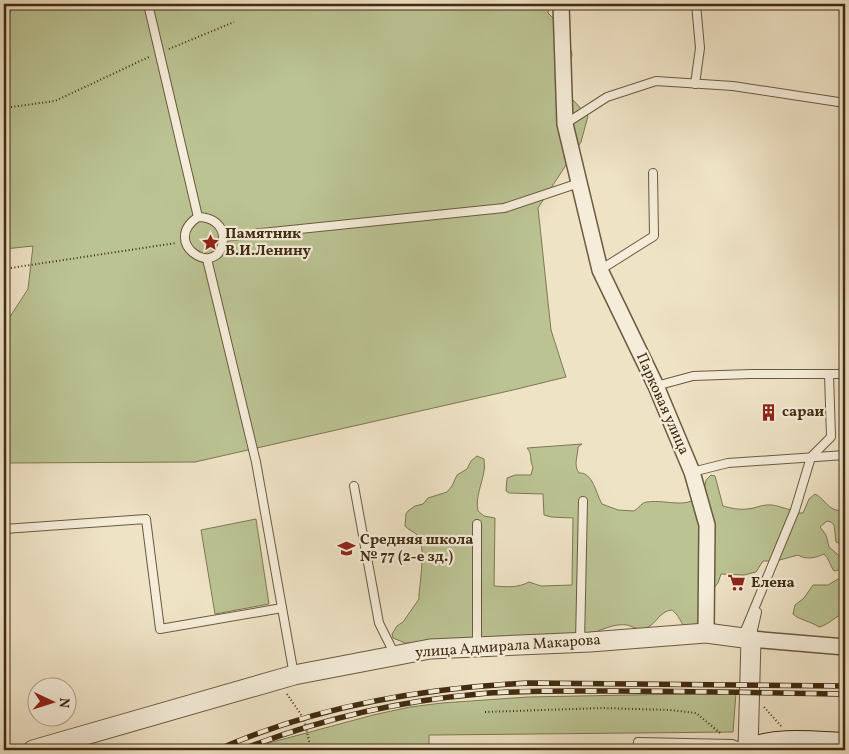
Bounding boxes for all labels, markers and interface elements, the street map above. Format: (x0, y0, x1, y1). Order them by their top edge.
place label: Памятник В.И.Ленину (225, 224, 312, 262)
place icon: Памятник В.И.Ленину (201, 233, 221, 253)
street label: Парковая улица (630, 350, 694, 458)
building icon: сараи (758, 402, 778, 422)
place label: сараи (782, 402, 825, 423)
place label: Средняя школа № 77 (2-е зд.) (360, 530, 473, 568)
school or university icon: Средняя школа № 77 (2-е зд.) (336, 539, 356, 559)
supermarket icon: Елена (727, 573, 747, 593)
place label: Елена (751, 573, 795, 594)
street label: улица Адмирала Макарова (414, 630, 602, 664)
north arrow (28, 676, 78, 726)
text: N (54, 697, 73, 709)

